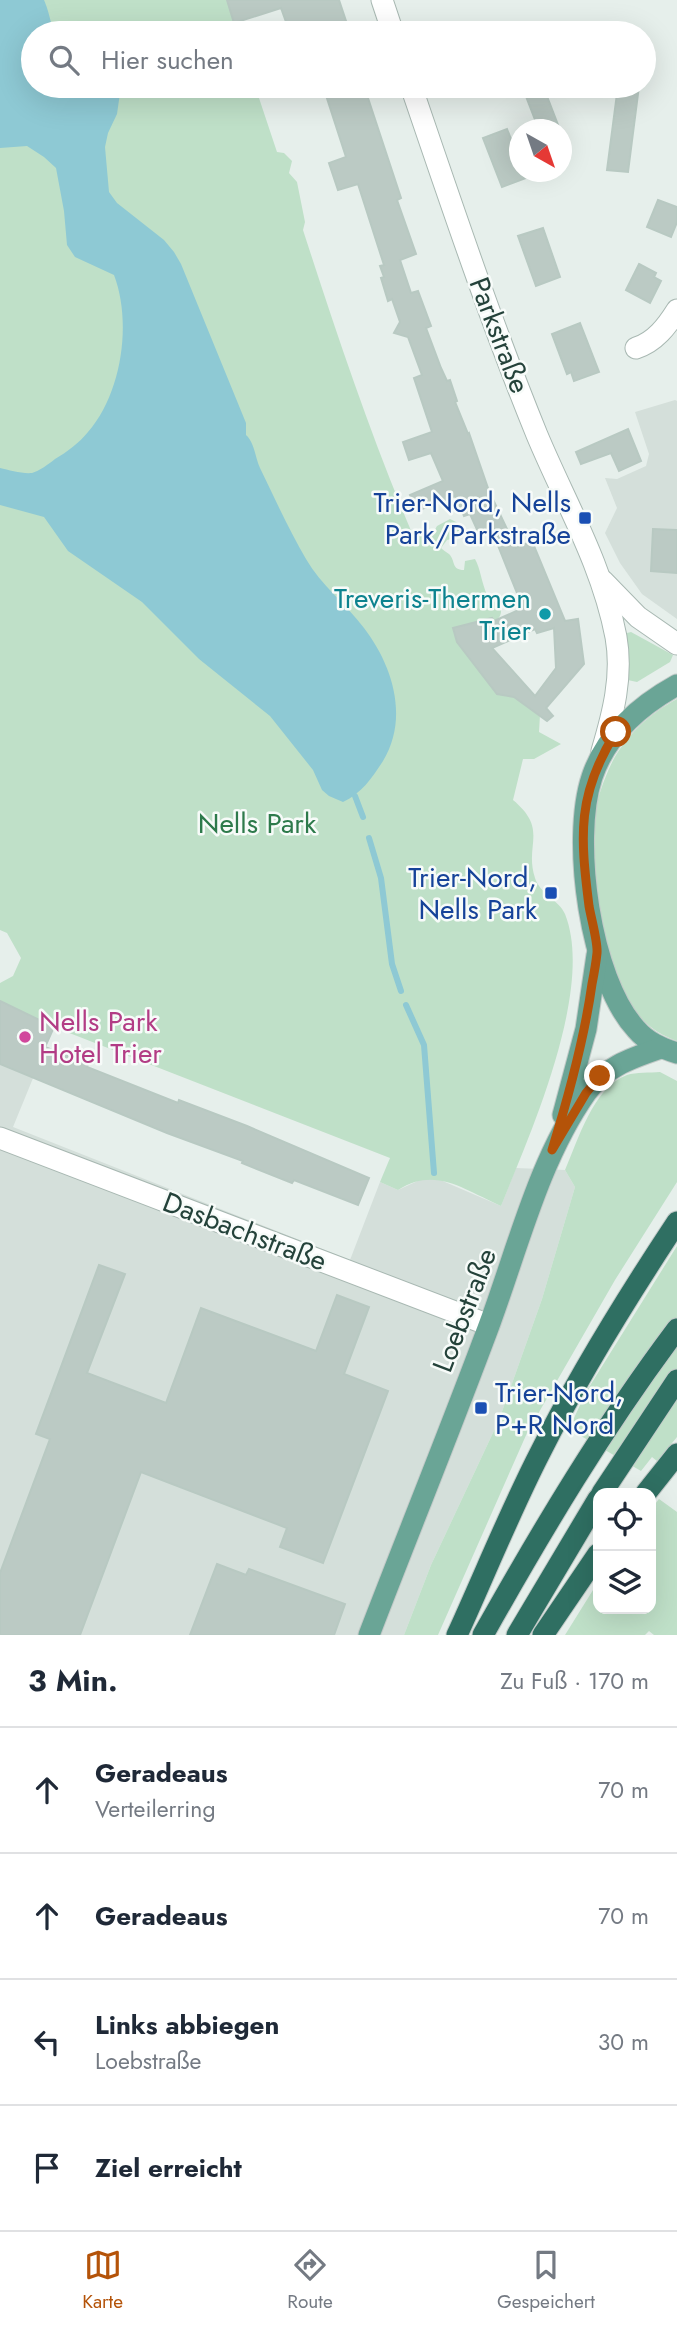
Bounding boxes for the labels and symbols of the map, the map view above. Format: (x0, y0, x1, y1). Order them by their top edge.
north arrow (509, 119, 572, 182)
street label: Parkstraße (459, 271, 540, 399)
place label: Trier-Nord, Nells Park/Parkstraße (374, 482, 571, 555)
marker: Trier-Nord, Nells Park/Parkstraße (577, 510, 593, 526)
place label: Treveris-Thermen Trier (334, 578, 531, 651)
marker: Treveris-Thermen Trier (537, 606, 553, 622)
route start (600, 716, 631, 747)
park label: Nells Park (198, 803, 317, 844)
place label: Trier-Nord, Nells Park (408, 857, 538, 930)
marker: Trier-Nord, Nells Park (543, 885, 559, 901)
place label: Nells Park Hotel Trier (39, 1001, 162, 1074)
marker: Nells Park Hotel Trier (17, 1029, 33, 1045)
route end (584, 1060, 615, 1091)
street label: Dasbachstraße (157, 1181, 333, 1282)
street label: Loebstraße (422, 1242, 507, 1378)
place label: Trier-Nord, P+R Nord (495, 1372, 624, 1445)
marker: Trier-Nord, P+R Nord (473, 1400, 489, 1416)

